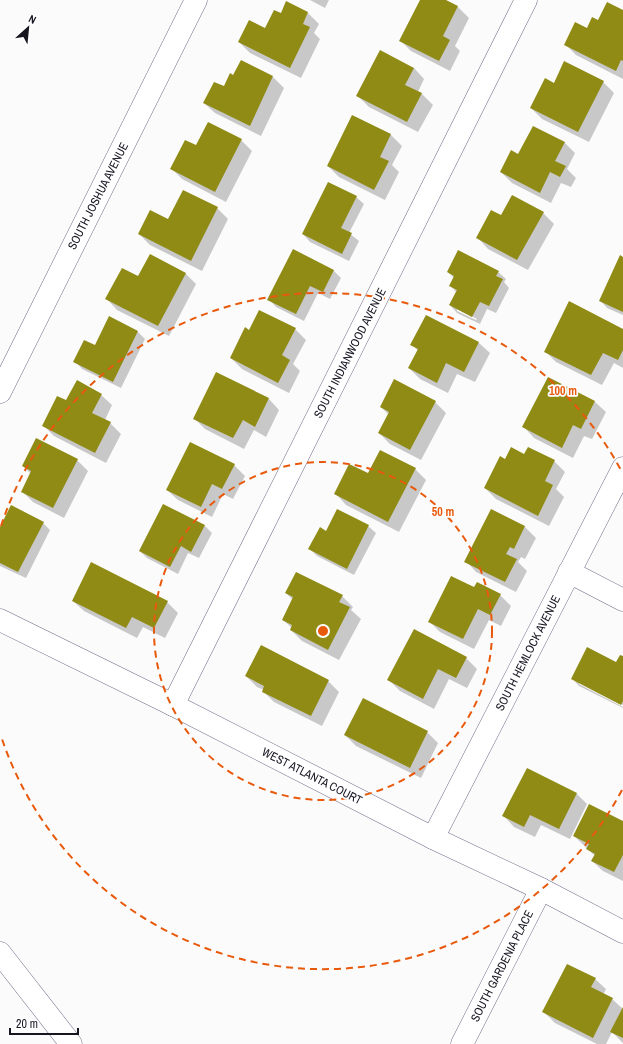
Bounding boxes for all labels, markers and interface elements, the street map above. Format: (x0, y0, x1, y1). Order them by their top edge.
north arrow (8, 8, 48, 48)
text: N (26, 11, 39, 27)
street label: SOUTH JOSHUA AVENUE (64, 140, 132, 252)
street label: SOUTH INDIANWOOD AVENUE (310, 285, 390, 421)
text: 100 m (549, 383, 577, 399)
text: 50 m (432, 504, 454, 520)
street label: SOUTH HEMLOCK AVENUE (492, 592, 564, 714)
centre of rings (316, 624, 330, 638)
street label: WEST ATLANTA COURT (259, 744, 365, 808)
street label: SOUTH GARDENIA PLACE (467, 908, 537, 1024)
scale bar (10, 1010, 78, 1036)
text: 20 m (16, 1016, 38, 1032)

